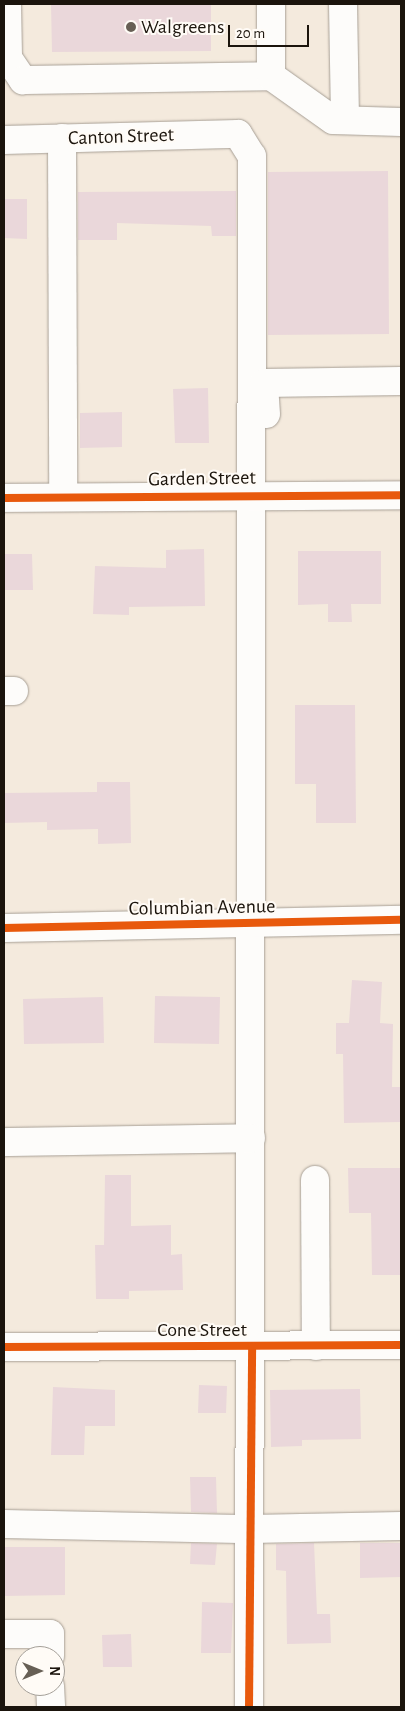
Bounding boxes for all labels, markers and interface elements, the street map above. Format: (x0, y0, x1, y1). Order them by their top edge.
place label: Walgreens (141, 15, 224, 39)
scale bar (230, 15, 311, 47)
marker: Walgreens (125, 21, 137, 33)
text: 20 m (236, 26, 265, 41)
street label: Canton Street (68, 123, 174, 151)
street label: Garden Street (148, 466, 256, 492)
street label: Columbian Avenue (128, 895, 276, 921)
street label: Cone Street (157, 1318, 247, 1342)
north arrow (15, 1646, 65, 1696)
text: N (47, 1666, 61, 1676)

